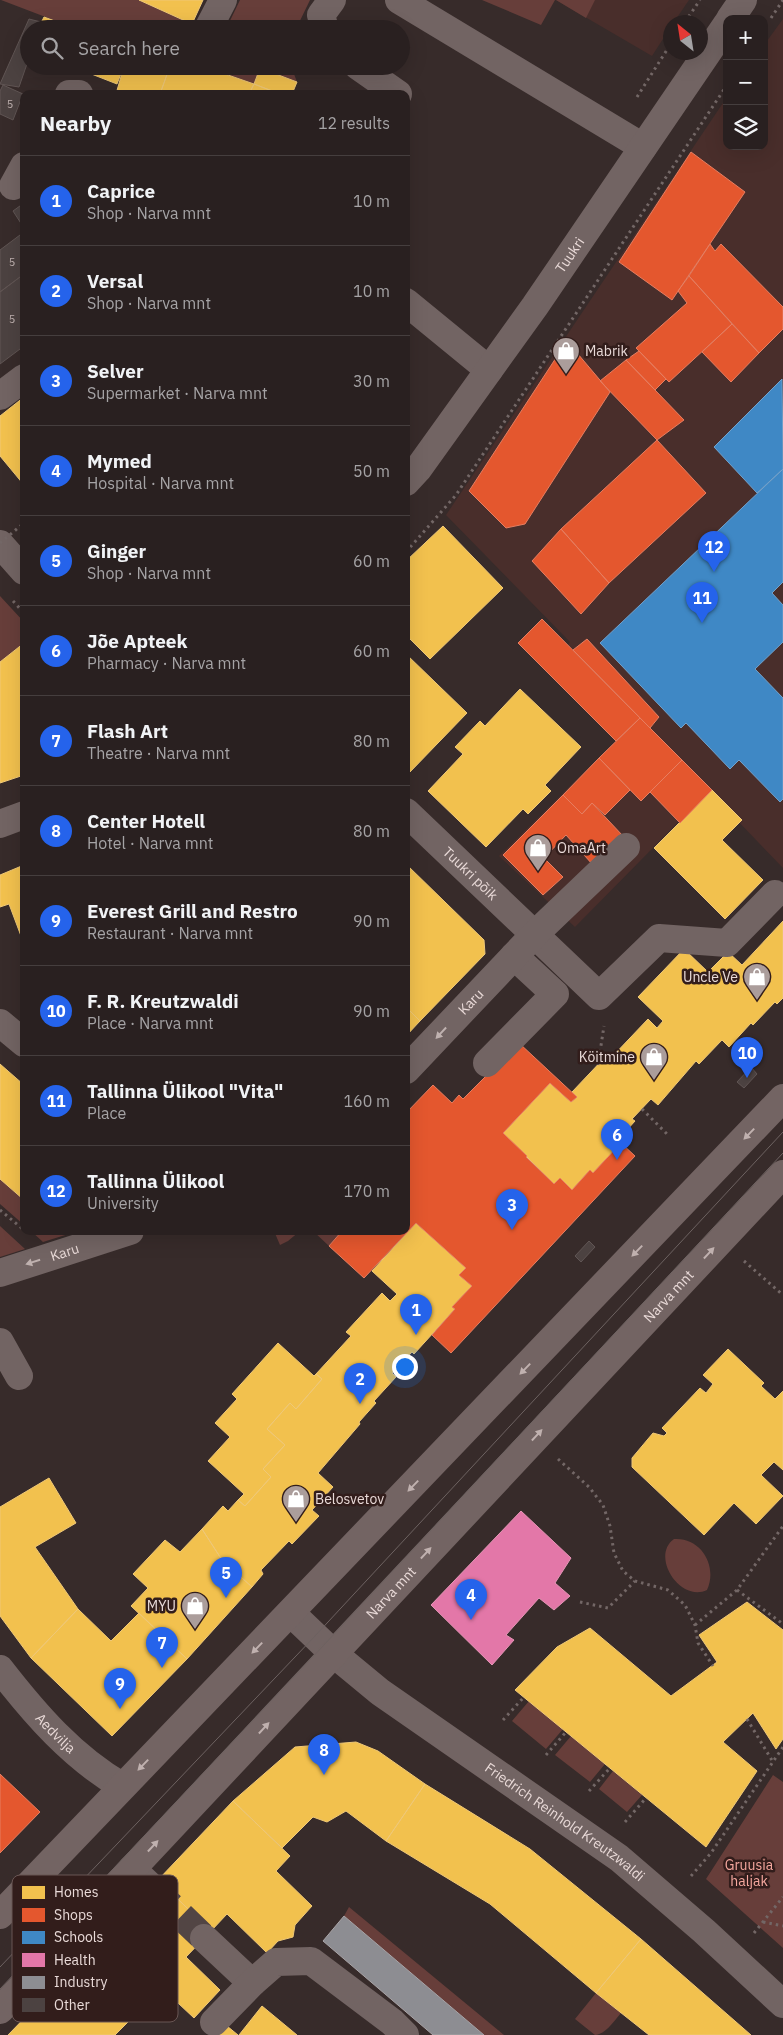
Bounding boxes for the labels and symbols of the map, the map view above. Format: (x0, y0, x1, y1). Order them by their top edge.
north arrow (663, 15, 708, 60)
house number: 5 (7, 97, 13, 111)
street label: Tuukri (551, 234, 588, 276)
house number: 5 (9, 255, 15, 269)
house number: 5 (9, 312, 15, 326)
shop icon: Mabrik (551, 336, 581, 375)
place label: Mabrik (585, 342, 629, 360)
pin: 12 (698, 531, 730, 572)
pin: 11 (686, 582, 718, 623)
shop icon: OmaArt (523, 833, 553, 872)
place label: OmaArt (557, 839, 606, 857)
street label: Tuukri põik (439, 843, 502, 904)
shop icon: Uncle Ve (742, 962, 772, 1001)
place label: Uncle Ve (683, 968, 738, 986)
street label: Karu (454, 985, 487, 1019)
one-way arrow (435, 1027, 447, 1039)
pin: 10 (731, 1037, 763, 1078)
shop icon: Köitmine (639, 1042, 669, 1081)
place label: Köitmine (579, 1048, 635, 1066)
pin: 6 (601, 1119, 633, 1160)
one-way arrow (743, 1127, 755, 1139)
pin: 3 (496, 1189, 528, 1230)
street label: Karu (48, 1239, 81, 1265)
one-way arrow (631, 1245, 643, 1257)
one-way arrow (703, 1247, 715, 1259)
one-way arrow (26, 1259, 41, 1267)
street label: Narva mnt (640, 1266, 698, 1326)
pin: 1 (400, 1294, 432, 1335)
your location (392, 1354, 418, 1380)
pin: 2 (344, 1363, 376, 1404)
one-way arrow (519, 1363, 531, 1375)
one-way arrow (531, 1429, 543, 1441)
one-way arrow (407, 1480, 419, 1492)
shop icon: Belosvetov (281, 1484, 311, 1523)
place label: Belosvetov (315, 1490, 384, 1508)
one-way arrow (420, 1548, 432, 1560)
pin: 5 (210, 1557, 242, 1598)
street label: Narva mnt (362, 1562, 420, 1623)
pin: 4 (455, 1579, 487, 1620)
shop icon: MYU (180, 1591, 210, 1630)
place label: MYU (147, 1597, 176, 1615)
pin: 7 (146, 1627, 178, 1668)
one-way arrow (251, 1642, 263, 1654)
pin: 9 (104, 1668, 136, 1709)
street label: Aedvilja (32, 1709, 80, 1758)
one-way arrow (258, 1722, 270, 1734)
pin: 8 (308, 1734, 340, 1775)
one-way arrow (137, 1758, 149, 1770)
street label: Friedrich Reinhold Kreutzwaldi (481, 1759, 648, 1885)
one-way arrow (147, 1841, 159, 1853)
park label: Gruusia haljak (725, 1856, 774, 1890)
legend (12, 1875, 178, 2022)
text: Homes (54, 1883, 99, 1901)
text: Shops (54, 1906, 93, 1924)
text: Schools (54, 1928, 104, 1946)
text: Health (54, 1951, 96, 1969)
text: Industry (54, 1973, 108, 1991)
text: Other (54, 1996, 90, 2014)

